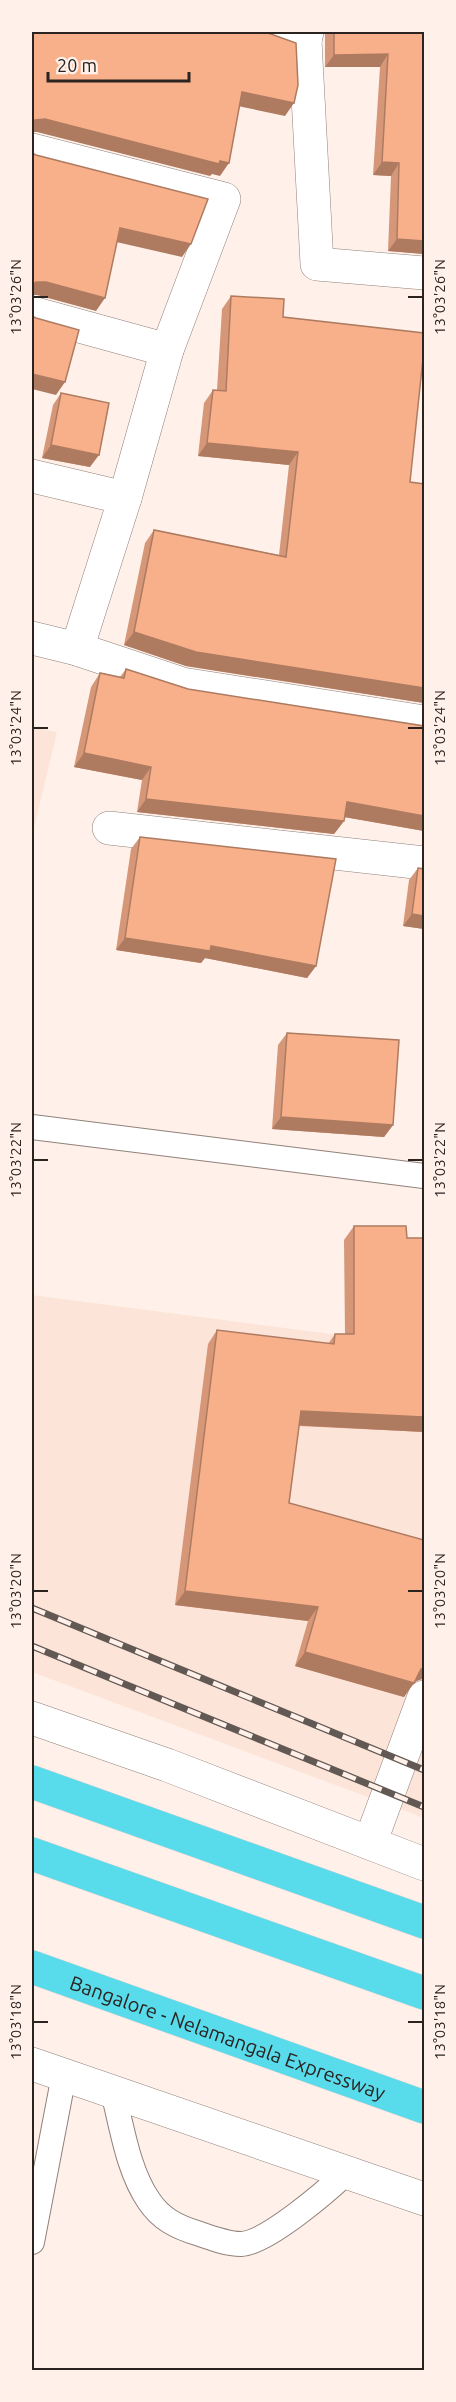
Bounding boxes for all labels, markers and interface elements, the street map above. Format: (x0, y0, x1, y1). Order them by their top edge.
scale bar (48, 45, 189, 83)
text: 20 m (57, 55, 97, 75)
text: 13°03'26"N (7, 259, 24, 335)
text: 13°03'26"N (431, 259, 448, 335)
text: 13°03'24"N (7, 690, 24, 766)
text: 13°03'24"N (431, 690, 448, 766)
text: 13°03'22"N (7, 1122, 24, 1198)
text: 13°03'22"N (431, 1122, 448, 1198)
text: 13°03'20"N (7, 1553, 24, 1629)
text: 13°03'20"N (431, 1553, 448, 1629)
street label: Bangalore - Nelamangala Expressway (67, 1970, 389, 2104)
text: 13°03'18"N (7, 1984, 24, 2060)
text: 13°03'18"N (431, 1984, 448, 2060)

